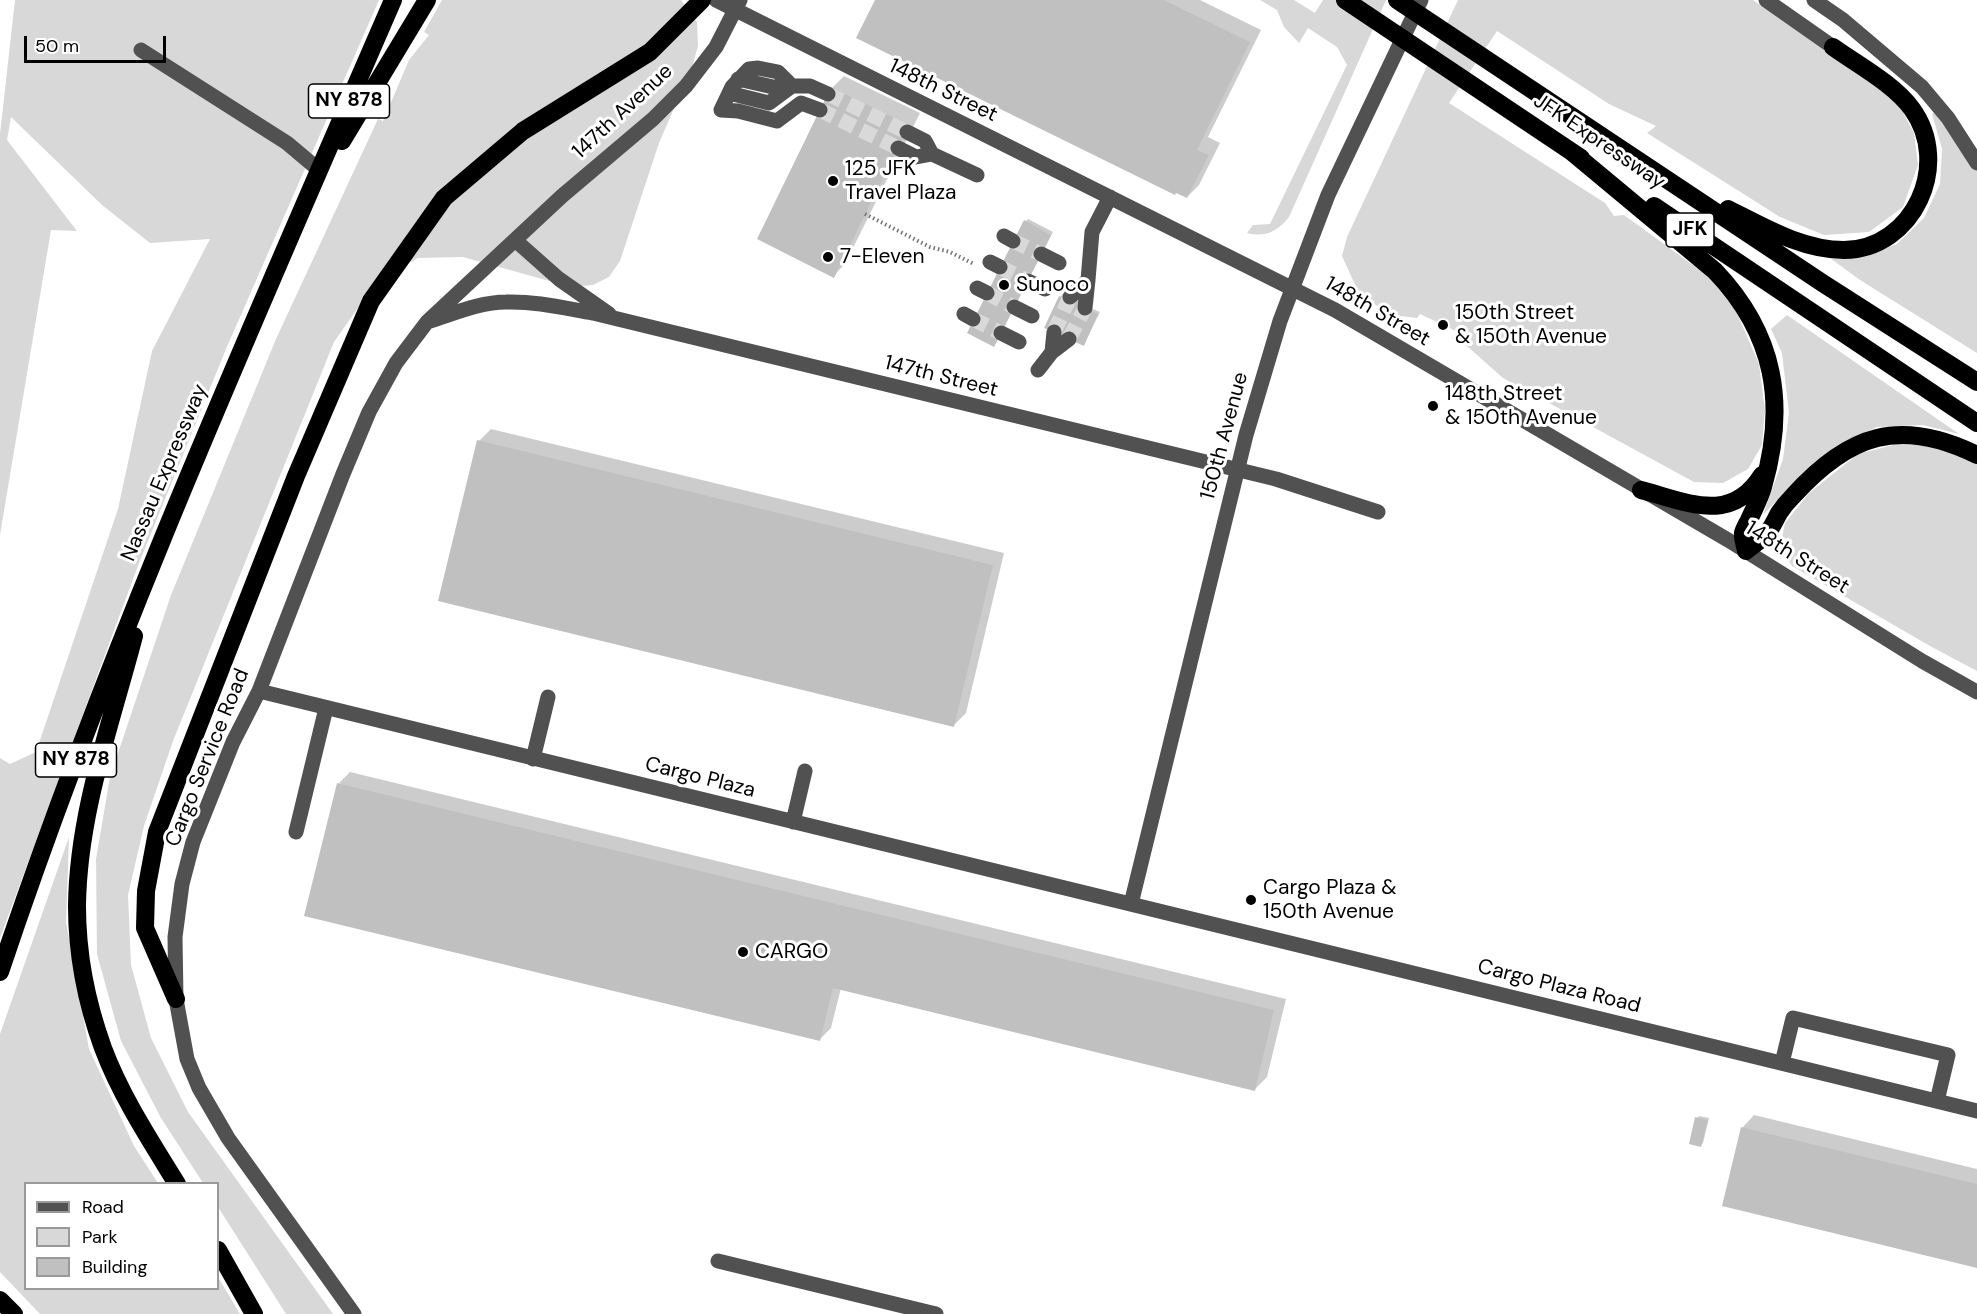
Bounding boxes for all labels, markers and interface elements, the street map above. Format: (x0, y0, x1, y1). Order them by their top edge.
scale bar (27, 24, 170, 62)
text: 50 m (35, 34, 79, 58)
street label: 148th Street (885, 54, 1001, 128)
street label: 147th Avenue (568, 59, 678, 165)
road number: NY 878 (308, 84, 389, 118)
street label: JFK Expressway (1528, 89, 1670, 195)
place label: 125 JFK Travel Plaza (845, 156, 956, 206)
marker: 125 JFK Travel Plaza (826, 174, 840, 188)
road number: JFK (1666, 213, 1714, 247)
place label: 7-Eleven (840, 244, 924, 270)
marker: 7-Eleven (821, 250, 835, 264)
place label: Sunoco (1016, 272, 1089, 298)
street label: 148th Street (1320, 272, 1434, 352)
marker: Sunoco (997, 278, 1011, 292)
place label: 150th Street & 150th Avenue (1455, 300, 1607, 350)
marker: 150th Street & 150th Avenue (1436, 318, 1450, 332)
street label: 147th Street (882, 351, 1000, 403)
street label: 150th Avenue (1196, 369, 1254, 503)
street label: Nassau Expressway (116, 381, 214, 565)
place label: 148th Street & 150th Avenue (1445, 381, 1597, 431)
marker: 148th Street & 150th Avenue (1426, 399, 1440, 413)
street label: 148th Street (1741, 516, 1853, 600)
street label: Cargo Service Road (161, 665, 255, 851)
road number: NY 878 (36, 743, 116, 777)
street label: Cargo Plaza (642, 752, 758, 804)
place label: Cargo Plaza & 150th Avenue (1263, 875, 1397, 925)
marker: Cargo Plaza & 150th Avenue (1244, 893, 1258, 907)
place label: CARGO (755, 939, 828, 965)
marker: CARGO (736, 945, 750, 959)
street label: Cargo Plaza Road (1475, 955, 1643, 1019)
legend (24, 1182, 219, 1290)
text: Road (82, 1195, 124, 1219)
text: Park (82, 1225, 118, 1249)
text: Building (82, 1255, 147, 1279)

